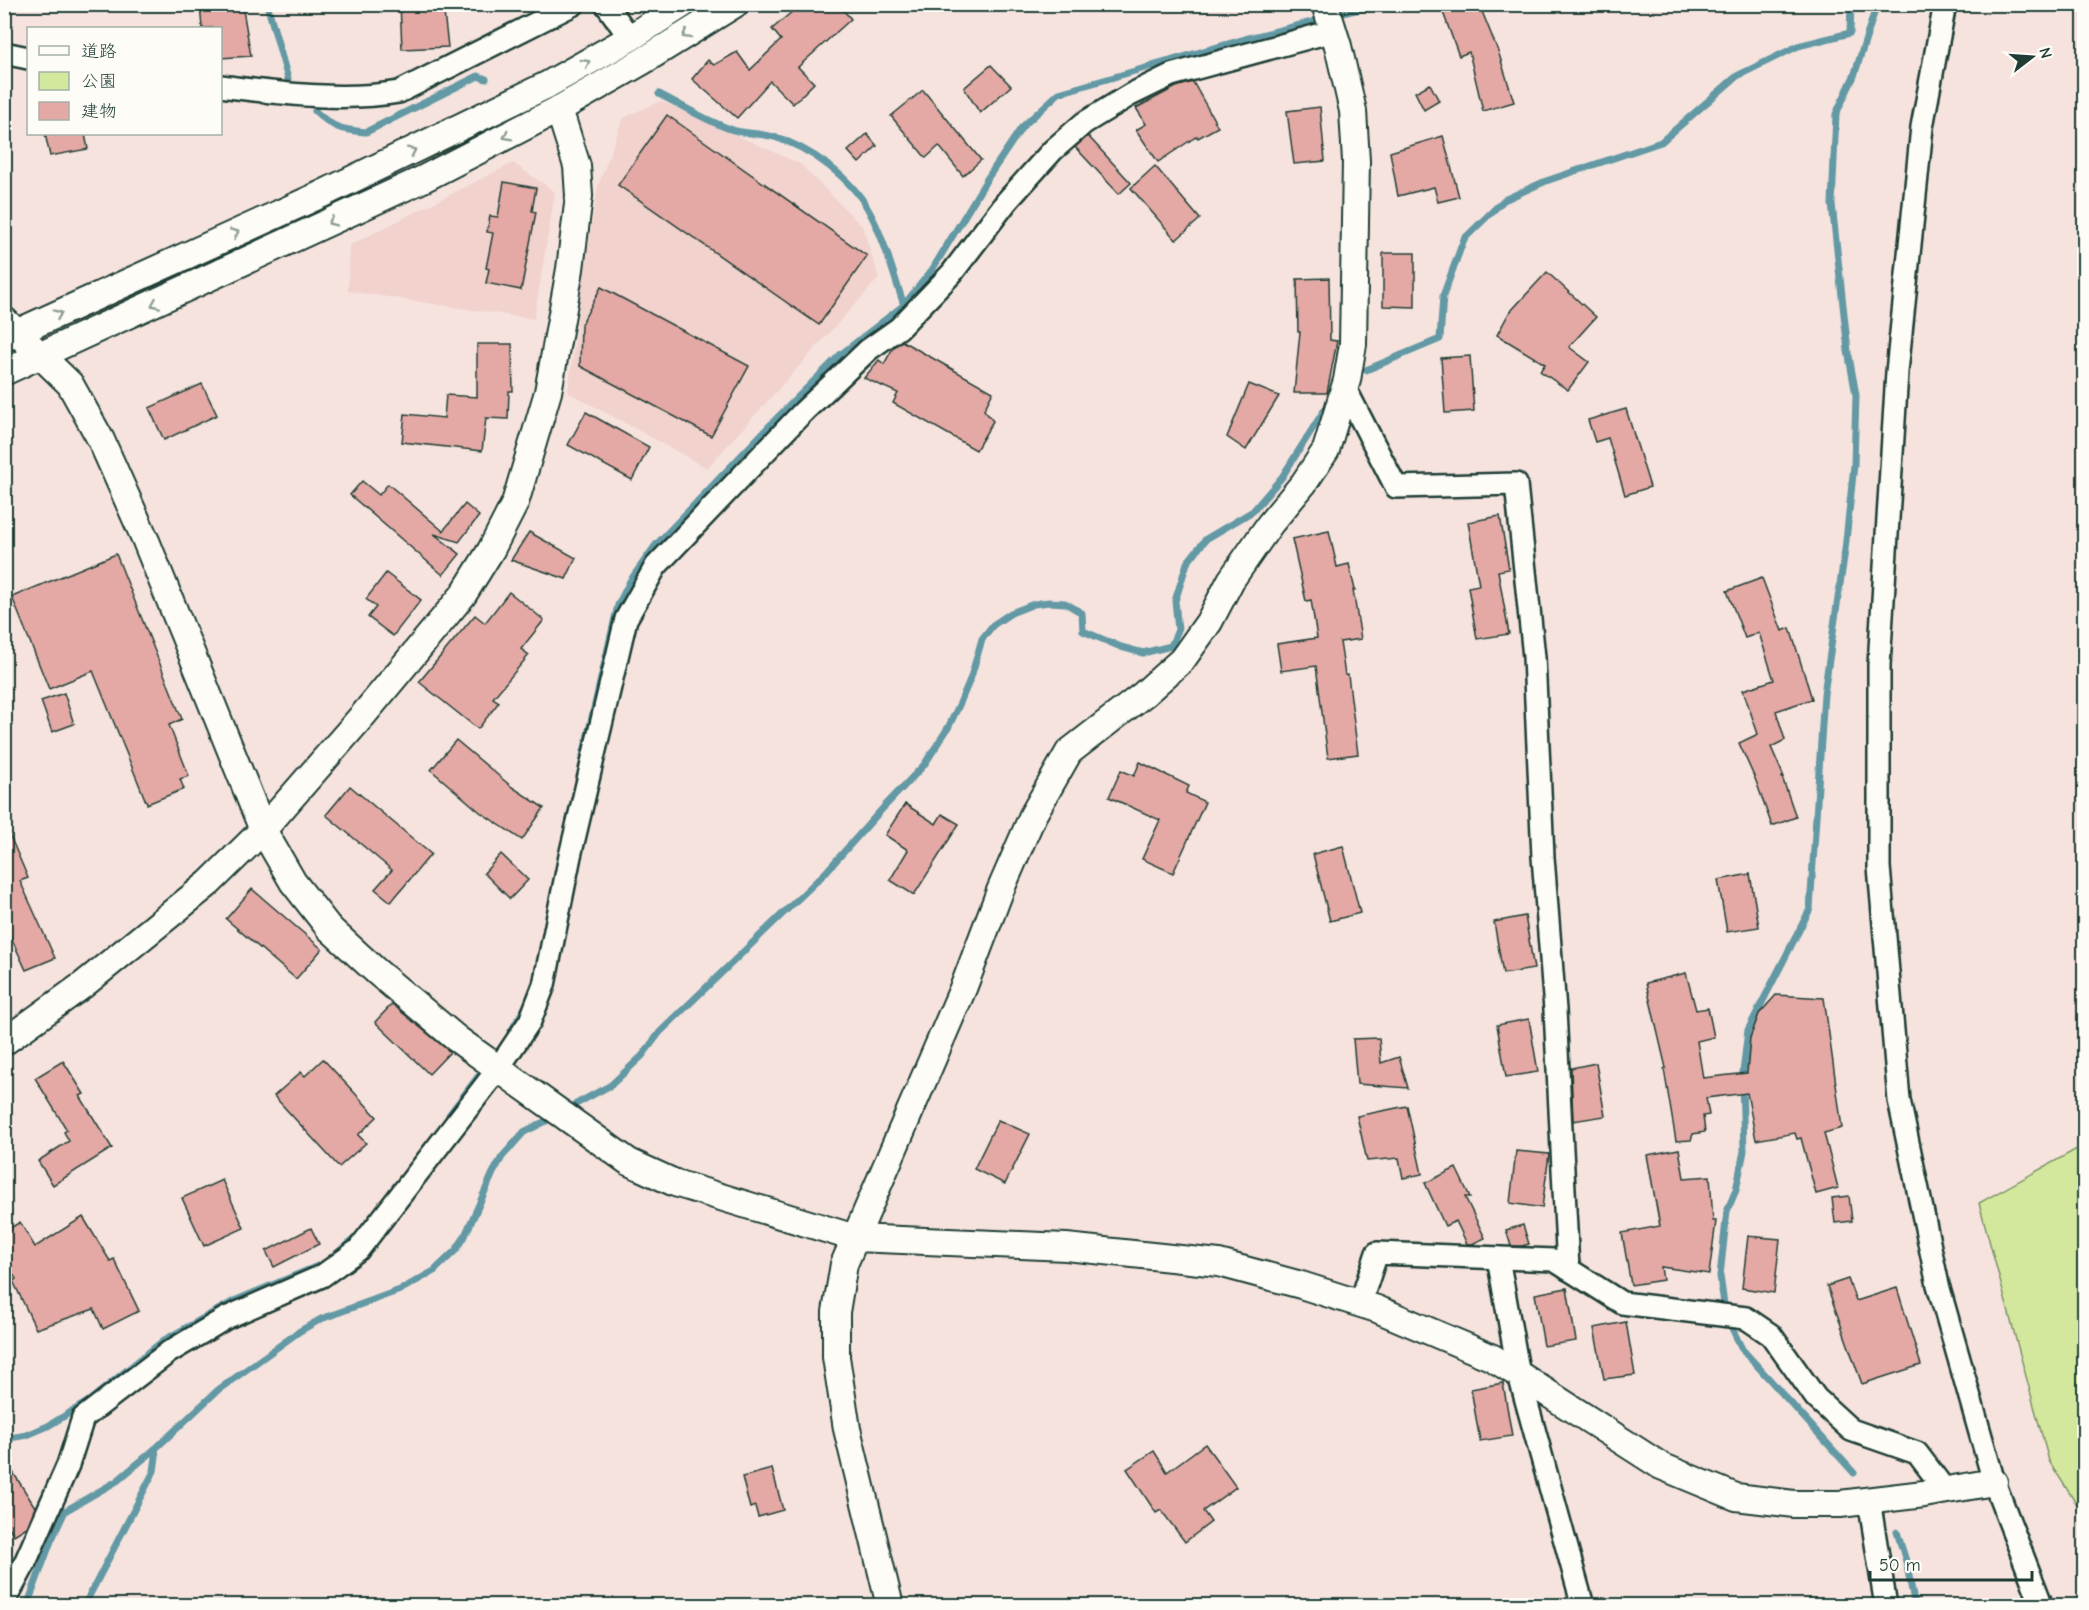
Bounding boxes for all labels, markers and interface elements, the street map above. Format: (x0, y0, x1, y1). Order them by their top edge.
legend (27, 27, 222, 135)
north arrow (2002, 27, 2062, 87)
one-way arrow (682, 28, 692, 40)
text: 道路 (81, 41, 117, 62)
text: N (2035, 45, 2056, 61)
one-way arrow (580, 59, 590, 70)
text: 公園 (81, 71, 117, 92)
text: 建物 (81, 101, 117, 122)
one-way arrow (502, 129, 513, 140)
one-way arrow (405, 146, 416, 158)
one-way arrow (327, 214, 338, 226)
one-way arrow (229, 229, 240, 241)
one-way arrow (150, 297, 161, 309)
one-way arrow (51, 310, 62, 322)
scale bar (1870, 1544, 2032, 1582)
text: 50 m (1879, 1555, 1921, 1576)

